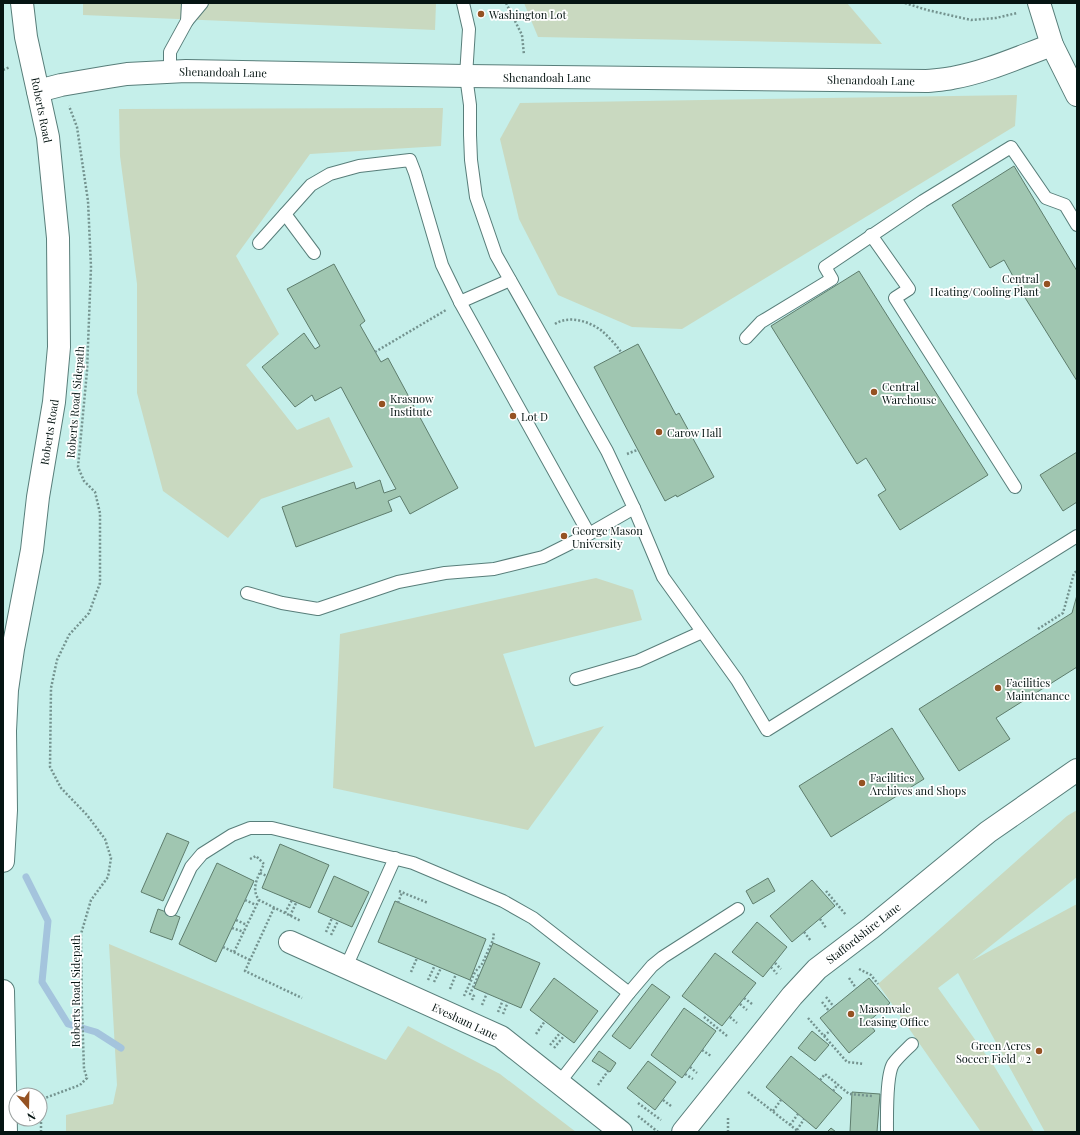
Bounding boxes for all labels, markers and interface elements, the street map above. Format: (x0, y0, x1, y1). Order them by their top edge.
place label: Washington Lot (488, 7, 566, 22)
marker: Washington Lot (476, 9, 486, 19)
street label: Shenandoah Lane (179, 64, 267, 80)
street label: Shenandoah Lane (503, 70, 591, 85)
street label: Shenandoah Lane (827, 72, 915, 88)
street label: Roberts Road (28, 76, 56, 145)
place label: Central Heating/Cooling Plant (930, 271, 1039, 299)
marker: Central Heating/Cooling Plant (1042, 279, 1052, 289)
street label: Roberts Road Sidepath (63, 345, 87, 459)
place label: Central Warehouse (881, 379, 937, 407)
marker: Central Warehouse (869, 387, 879, 397)
place label: Krasnow Institute (390, 391, 434, 419)
street label: Roberts Road (36, 397, 62, 466)
marker: Krasnow Institute (377, 399, 387, 409)
place label: Lot D (521, 409, 548, 424)
marker: Lot D (508, 411, 518, 421)
place label: Carow Hall (667, 425, 722, 440)
marker: Carow Hall (654, 427, 664, 437)
place label: George Mason University (572, 523, 643, 551)
marker: George Mason University (559, 531, 569, 541)
place label: Facilities Maintenance (1006, 675, 1070, 703)
marker: Facilities Maintenance (993, 683, 1003, 693)
place label: Facilities Archives and Shops (869, 770, 966, 798)
marker: Facilities Archives and Shops (857, 778, 867, 788)
street label: Staffordshire Lane (822, 899, 904, 967)
street label: Roberts Road Sidepath (68, 934, 83, 1047)
street label: Evesham Lane (430, 999, 501, 1043)
place label: Masonvale Leasing Office (859, 1001, 929, 1029)
marker: Masonvale Leasing Office (846, 1009, 856, 1019)
place label: Green Acres Soccer Field #2 (956, 1038, 1031, 1066)
marker: Green Acres Soccer Field #2 (1034, 1046, 1044, 1056)
north arrow (8, 1087, 48, 1127)
text: N (25, 1108, 38, 1125)

